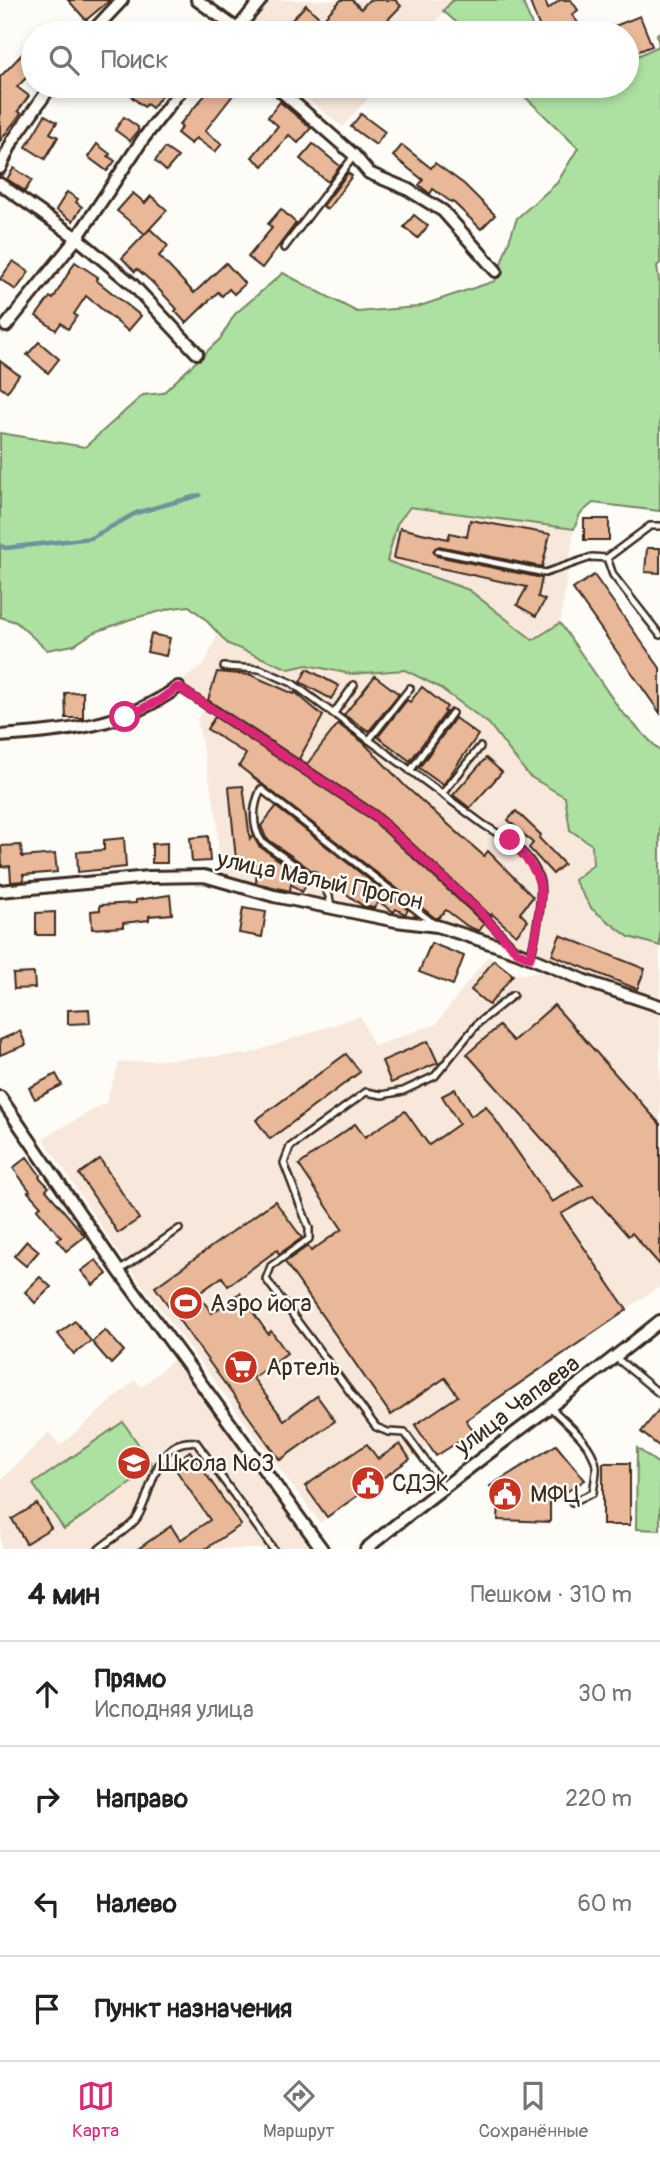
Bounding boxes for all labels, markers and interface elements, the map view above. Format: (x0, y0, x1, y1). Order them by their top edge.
search box (21, 21, 639, 98)
icon: search (45, 41, 83, 79)
text: Поиск (101, 44, 169, 76)
route start (109, 701, 140, 732)
route end (494, 824, 525, 855)
street label: улица Малый Прогон (213, 844, 426, 916)
sports icon: Аэро йога (167, 1284, 205, 1322)
place label: Аэро йога (210, 1289, 312, 1318)
supermarket icon: Артель (222, 1348, 260, 1386)
street label: улица Чапаева (448, 1349, 585, 1462)
place label: Артель (266, 1353, 340, 1382)
school or university icon: Школа №3 (115, 1444, 153, 1482)
place label: Школа №3 (158, 1449, 274, 1478)
public building icon: СДЭК (349, 1464, 387, 1502)
place label: СДЭК (392, 1469, 449, 1498)
public building icon: МФЦ (486, 1475, 524, 1513)
place label: МФЦ (530, 1480, 580, 1509)
text: 4 мин (28, 1576, 100, 1613)
text: Пешком · 310 m (471, 1580, 632, 1609)
text: Прямо (95, 1663, 166, 1695)
icon: ahead (28, 1675, 66, 1713)
text: 30 m (578, 1679, 632, 1708)
text: Исподняя улица (95, 1695, 254, 1724)
icon: right (28, 1780, 66, 1818)
text: Направо (95, 1783, 188, 1815)
text: 220 m (565, 1784, 632, 1813)
icon: left (28, 1885, 66, 1923)
text: Налево (95, 1888, 177, 1920)
text: 60 m (577, 1889, 632, 1918)
icon: arrive (28, 1990, 66, 2028)
text: Пункт назначения (95, 1993, 292, 2025)
tab: Карта (72, 2077, 119, 2143)
tab: Маршрут (263, 2077, 335, 2143)
tab: Сохранённые (478, 2077, 588, 2143)

